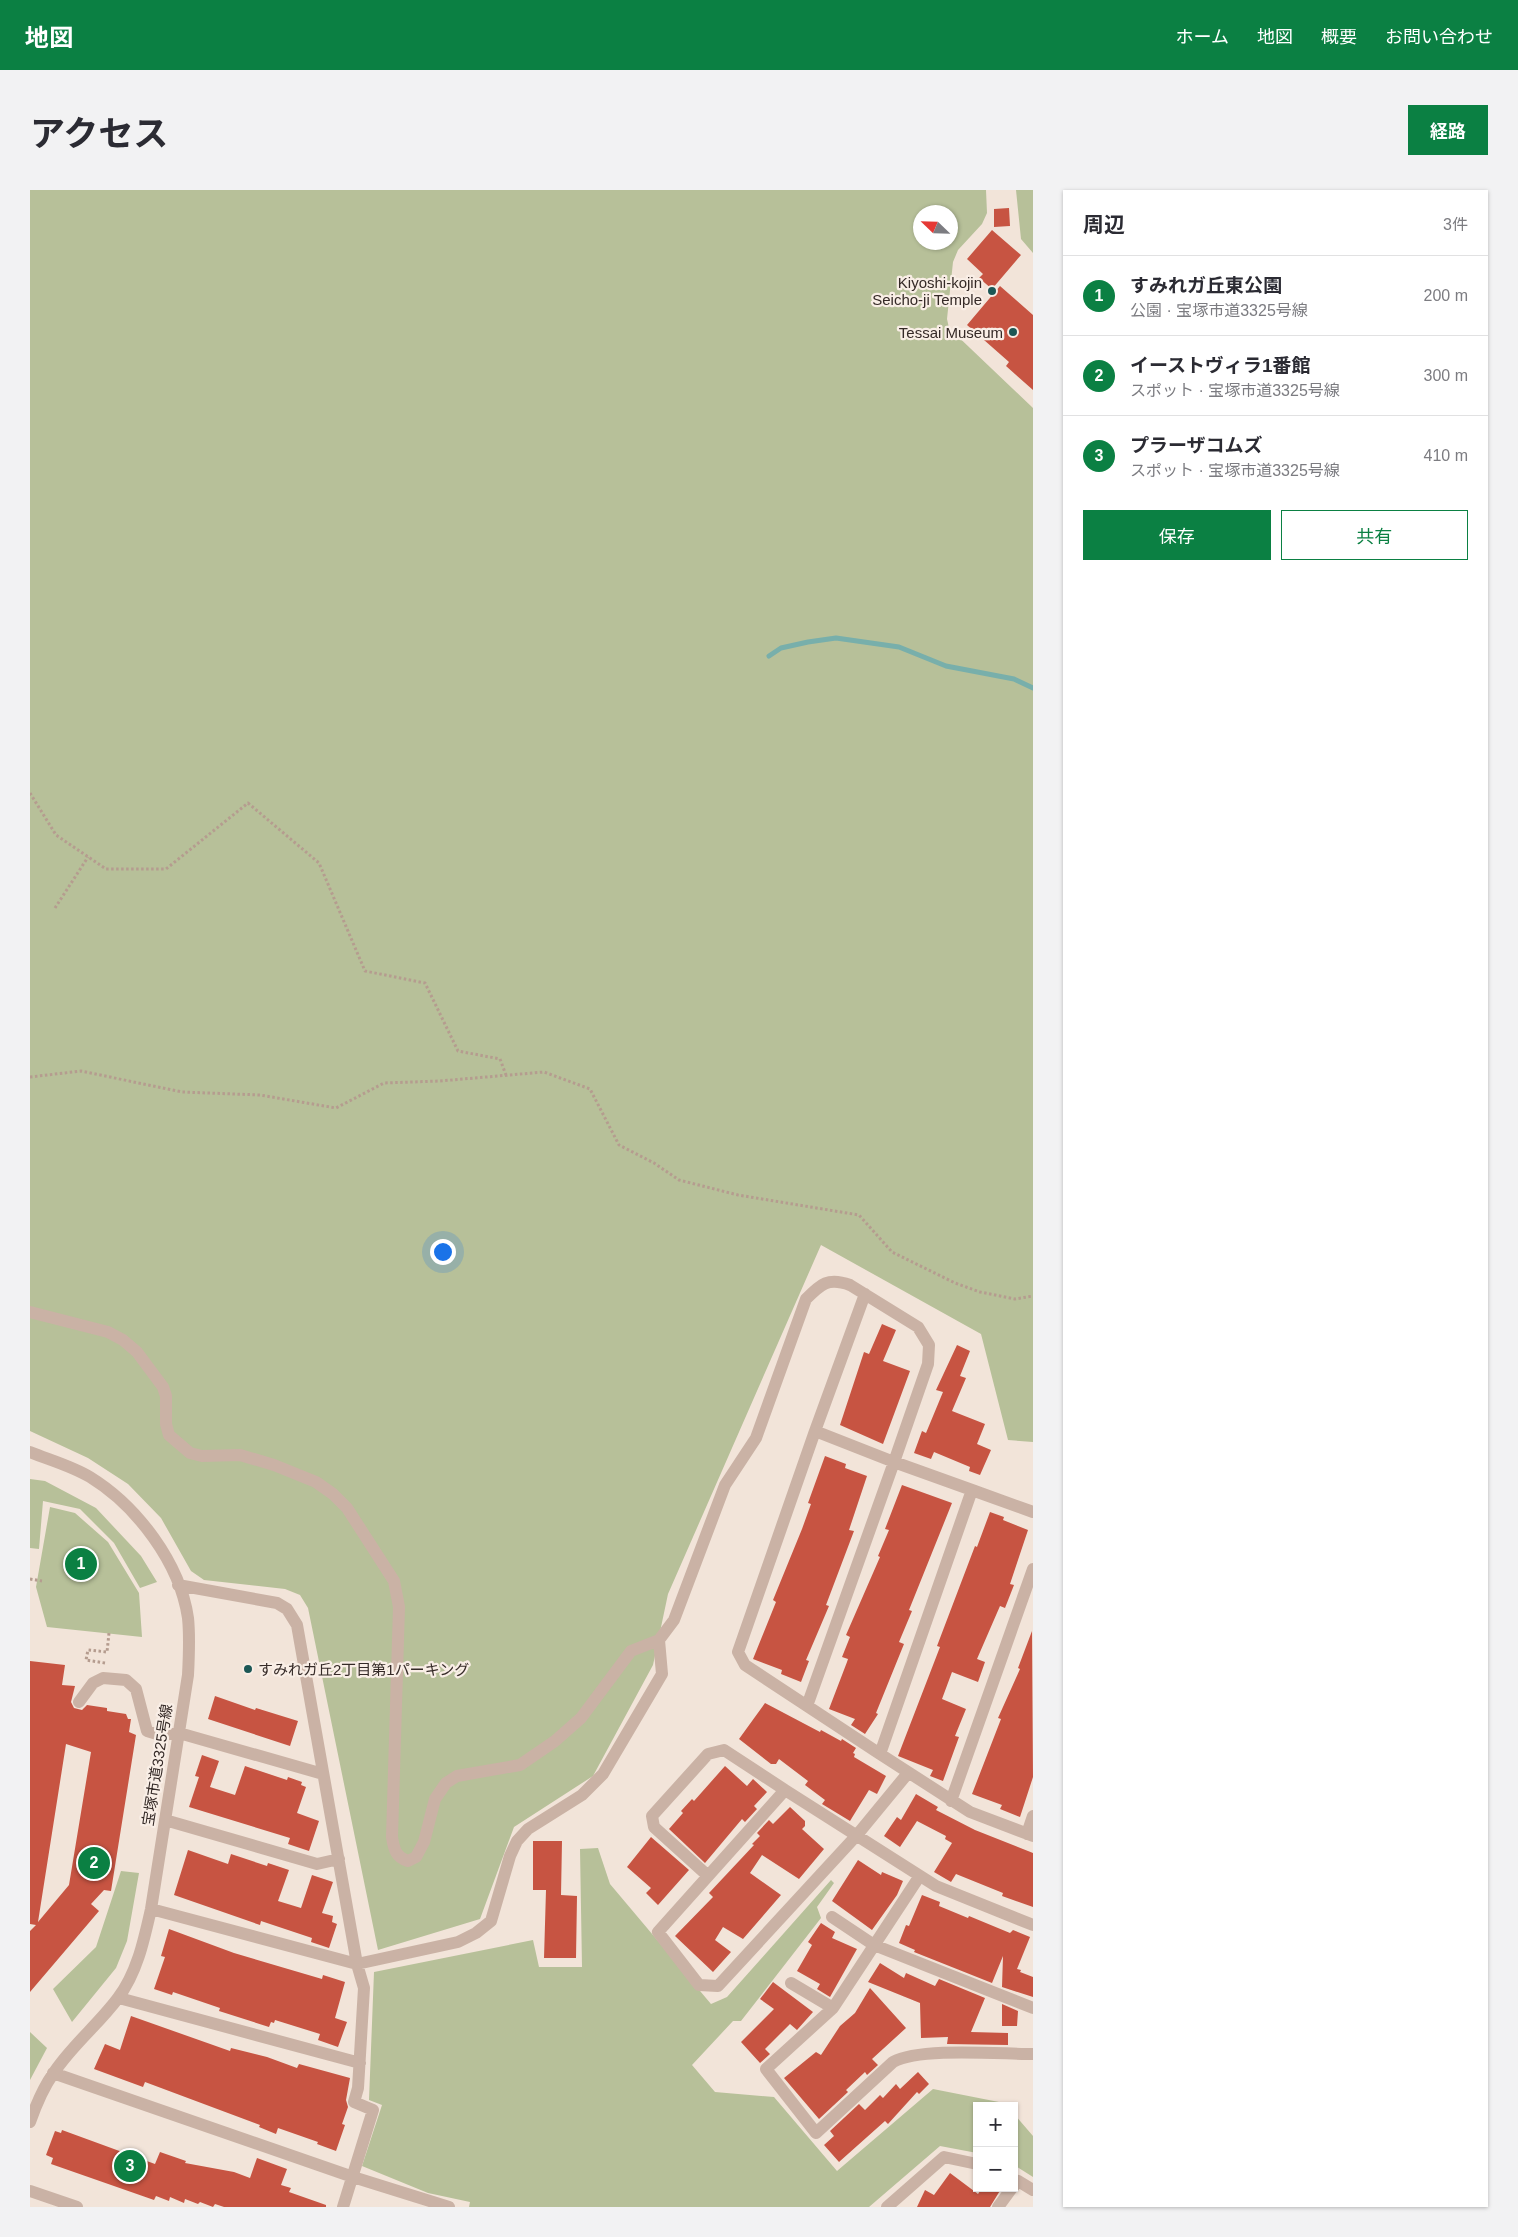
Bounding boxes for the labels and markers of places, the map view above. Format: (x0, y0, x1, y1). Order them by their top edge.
place label: Kiyoshi-kojin Seicho-ji Temple (872, 274, 982, 308)
marker: Kiyoshi-kojin Seicho-ji Temple (986, 285, 998, 297)
place label: Tessai Museum (899, 324, 1003, 341)
marker: Tessai Museum (1007, 326, 1019, 338)
pin: 1 (65, 1545, 97, 1583)
place label: すみれガ丘2丁目第1パーキング (258, 1661, 469, 1678)
marker: すみれガ丘2丁目第1パーキング (242, 1663, 254, 1675)
pin: 2 (78, 1844, 110, 1882)
pin: 3 (114, 2147, 146, 2185)

